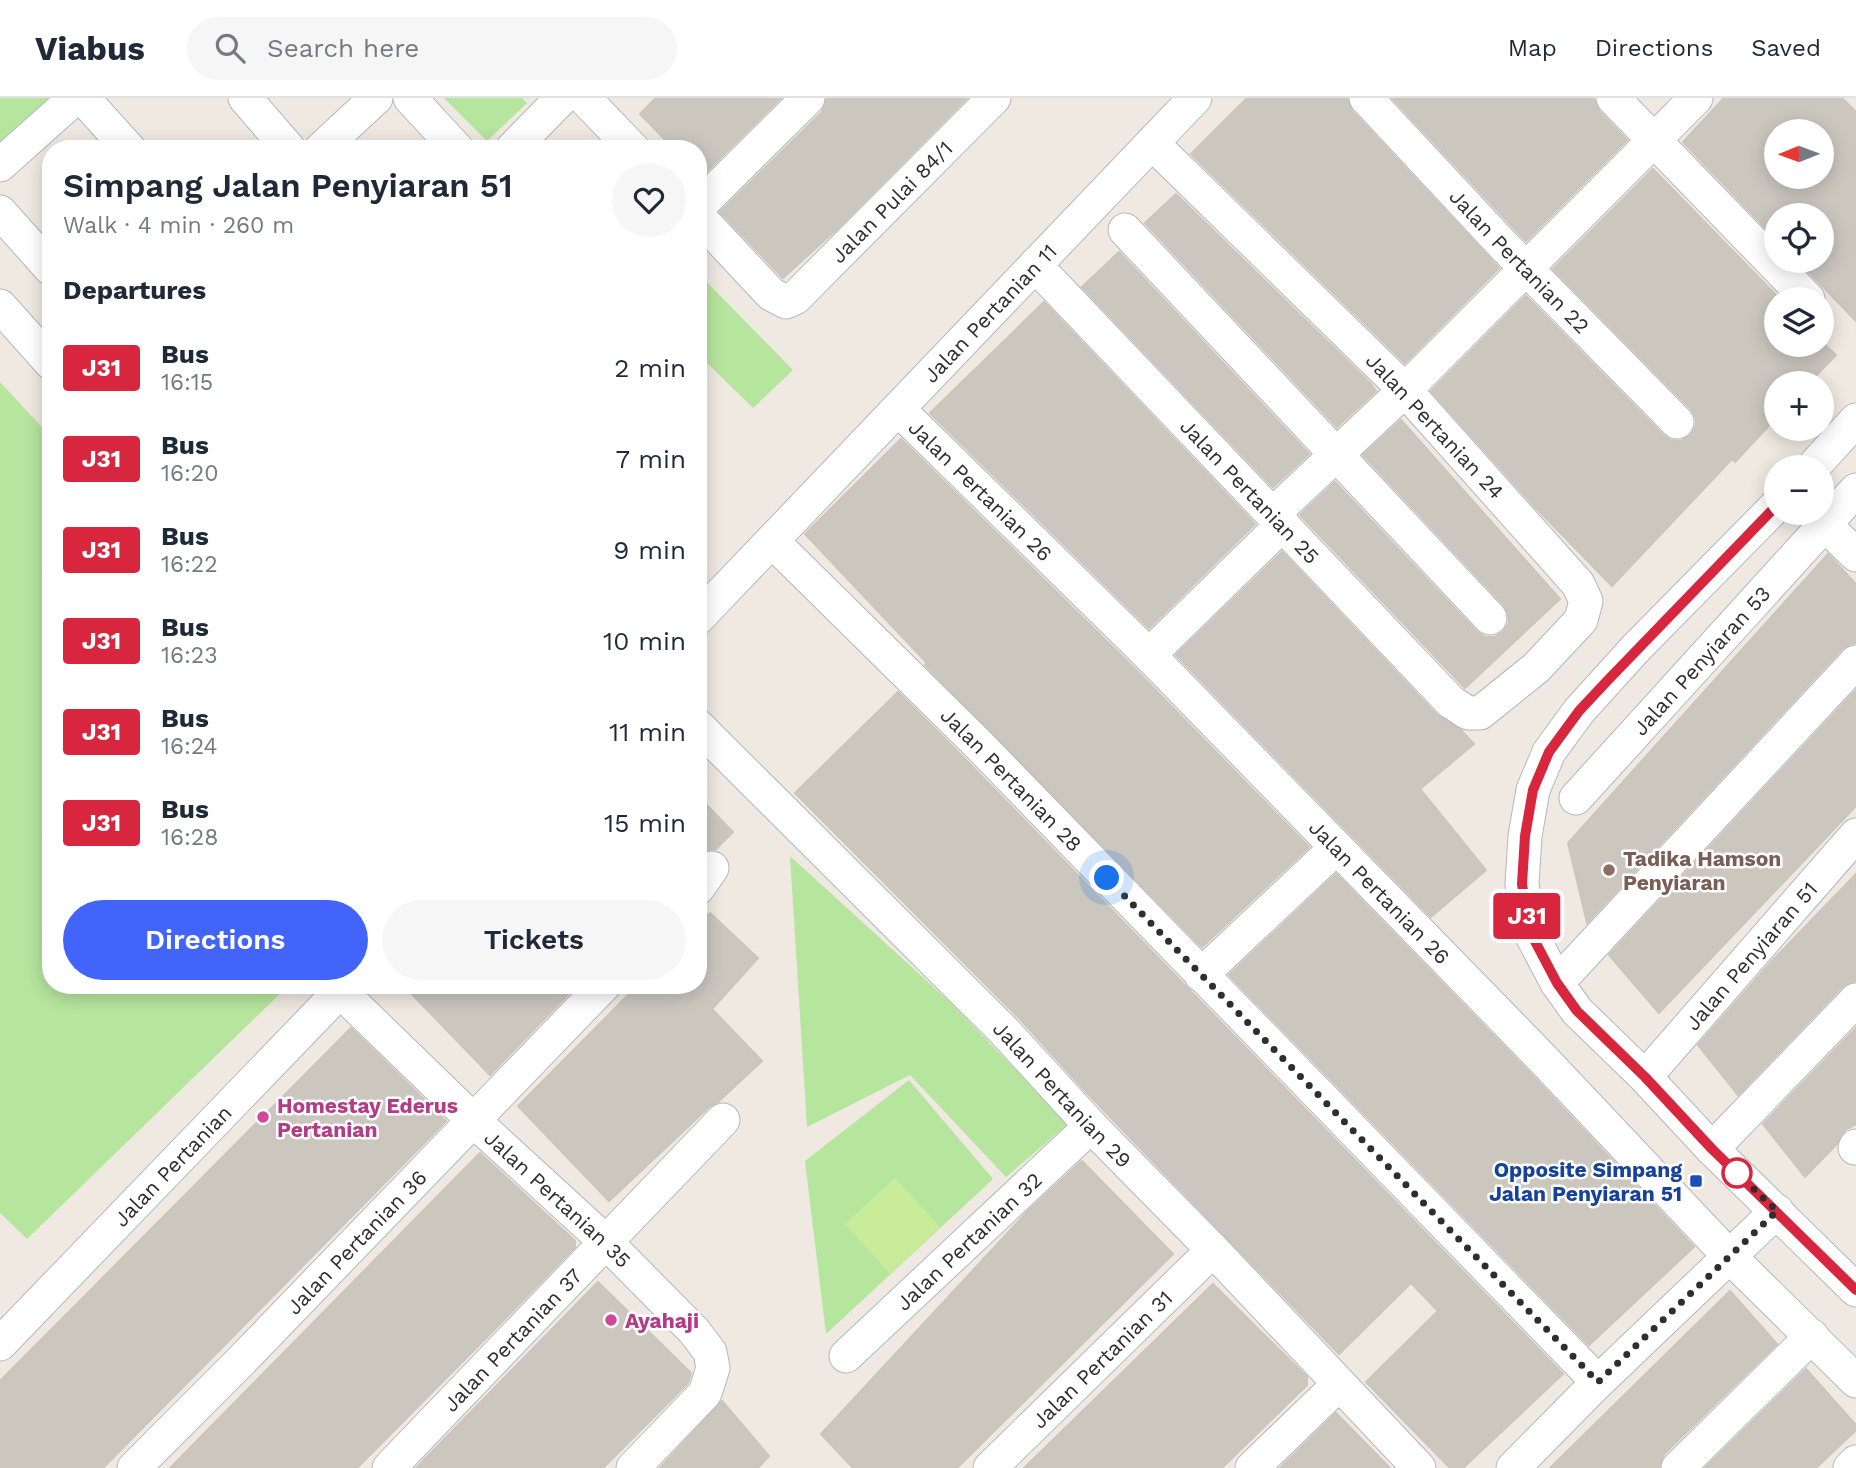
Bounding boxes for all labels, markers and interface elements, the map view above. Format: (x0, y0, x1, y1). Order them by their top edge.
search box (187, 17, 677, 80)
text: Viabus (35, 29, 145, 68)
icon: search (211, 29, 249, 67)
text: Search here (267, 33, 419, 63)
text: Map (1508, 34, 1557, 62)
text: Directions (1595, 34, 1713, 62)
text: Saved (1751, 34, 1821, 62)
north arrow (1764, 119, 1834, 189)
map controls (1764, 119, 1834, 525)
street label: Jalan Pulai 84/1 (825, 135, 957, 268)
button: heart (612, 163, 686, 237)
text: Simpang Jalan Penyiaran 51 (63, 166, 513, 205)
street label: Jalan Pertanian 22 (1445, 184, 1595, 338)
button: locate (1764, 203, 1834, 273)
text: Walk · 4 min · 260 m (63, 212, 294, 239)
street label: Jalan Pertanian 11 (918, 239, 1061, 387)
text: Departures (63, 275, 206, 305)
button: layers (1764, 287, 1834, 357)
text: Bus (161, 339, 209, 369)
street label: Jalan Pertanian 24 (1361, 348, 1509, 504)
text: 2 min (614, 353, 686, 383)
text: J31 (82, 354, 121, 382)
text: 16:15 (161, 369, 213, 396)
button: + (1764, 371, 1834, 441)
street label: Jalan Pertanian 25 (1175, 413, 1325, 569)
street label: Jalan Pertanian 26 (904, 414, 1058, 566)
text: Bus (161, 430, 209, 460)
text: 7 min (616, 444, 686, 474)
text: J31 (82, 445, 121, 473)
button: − (1764, 455, 1834, 525)
text: 16:20 (161, 460, 218, 487)
text: Bus (161, 521, 209, 551)
text: 9 min (613, 535, 686, 565)
text: J31 (82, 536, 121, 564)
text: 16:22 (161, 551, 218, 578)
street label: Jalan Penyiaran 53 (1627, 581, 1775, 740)
text: Bus (161, 612, 209, 642)
text: 10 min (603, 626, 686, 656)
text: J31 (82, 627, 121, 655)
text: 16:23 (161, 642, 218, 669)
street label: Jalan Pertanian 28 (936, 702, 1088, 856)
text: Bus (161, 703, 209, 733)
text: 11 min (609, 717, 686, 747)
text: J31 (82, 718, 121, 746)
text: 16:24 (161, 733, 218, 760)
text: Bus (161, 794, 209, 824)
text: 15 min (604, 808, 686, 838)
text: J31 (82, 809, 121, 837)
street label: Jalan Pertanian 26 (1304, 815, 1455, 969)
text: 16:28 (161, 824, 218, 851)
place label: Tadika Hamson Penyiaran (1623, 846, 1781, 895)
your location (1089, 860, 1124, 895)
marker: Tadika Hamson Penyiaran (1601, 862, 1617, 878)
street label: Jalan Penyiaran 51 (1679, 876, 1822, 1035)
line badge: J31 (1487, 893, 1567, 939)
button: Directions (63, 900, 368, 980)
button: Tickets (382, 900, 686, 980)
text: J31 (1507, 902, 1547, 930)
street label: Jalan Pertanian 29 (988, 1015, 1137, 1172)
place label: Homestay Ederus Pertanian (277, 1093, 458, 1142)
street label: Jalan Pertanian (108, 1100, 236, 1231)
marker: Homestay Ederus Pertanian (255, 1109, 271, 1125)
street label: Jalan Pertanian 35 (480, 1125, 636, 1272)
place label: Opposite Simpang Jalan Penyiaran 51 (1489, 1157, 1682, 1206)
unlabelled marker (1722, 1158, 1752, 1188)
street label: Jalan Pertanian 36 (281, 1164, 431, 1319)
street label: Jalan Pertanian 32 (890, 1167, 1046, 1315)
marker: Opposite Simpang Jalan Penyiaran 51 (1688, 1173, 1704, 1189)
street label: Jalan Pertanian 37 (438, 1263, 587, 1416)
street label: Jalan Pertanian 31 (1026, 1285, 1177, 1433)
place label: Ayahaji (625, 1308, 699, 1333)
marker: Ayahaji (603, 1312, 619, 1328)

